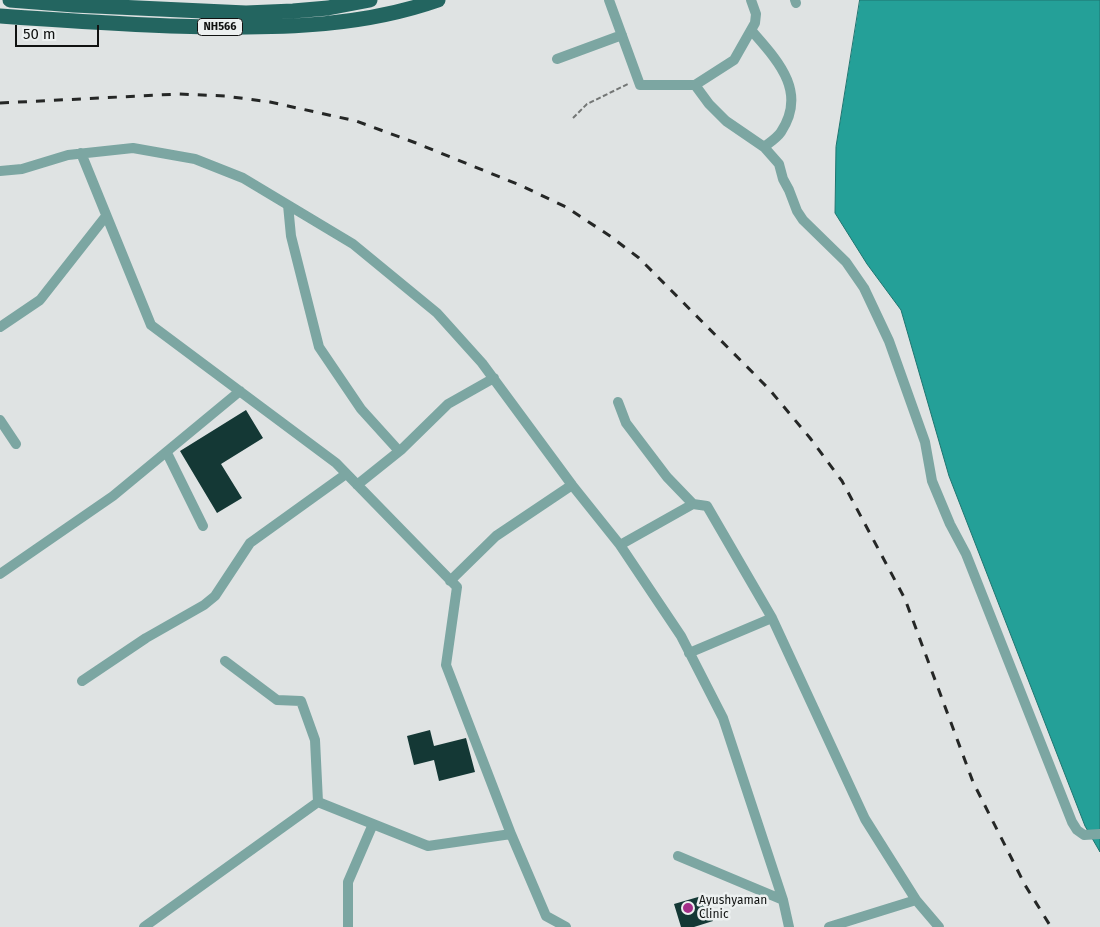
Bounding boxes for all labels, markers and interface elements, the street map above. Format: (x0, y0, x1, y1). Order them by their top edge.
scale bar (18, 15, 101, 47)
road number: NH566 (198, 18, 242, 36)
text: 50 m (23, 25, 56, 43)
place label: Ayushyaman Clinic (699, 894, 767, 922)
marker: Ayushyaman Clinic (681, 901, 695, 915)

